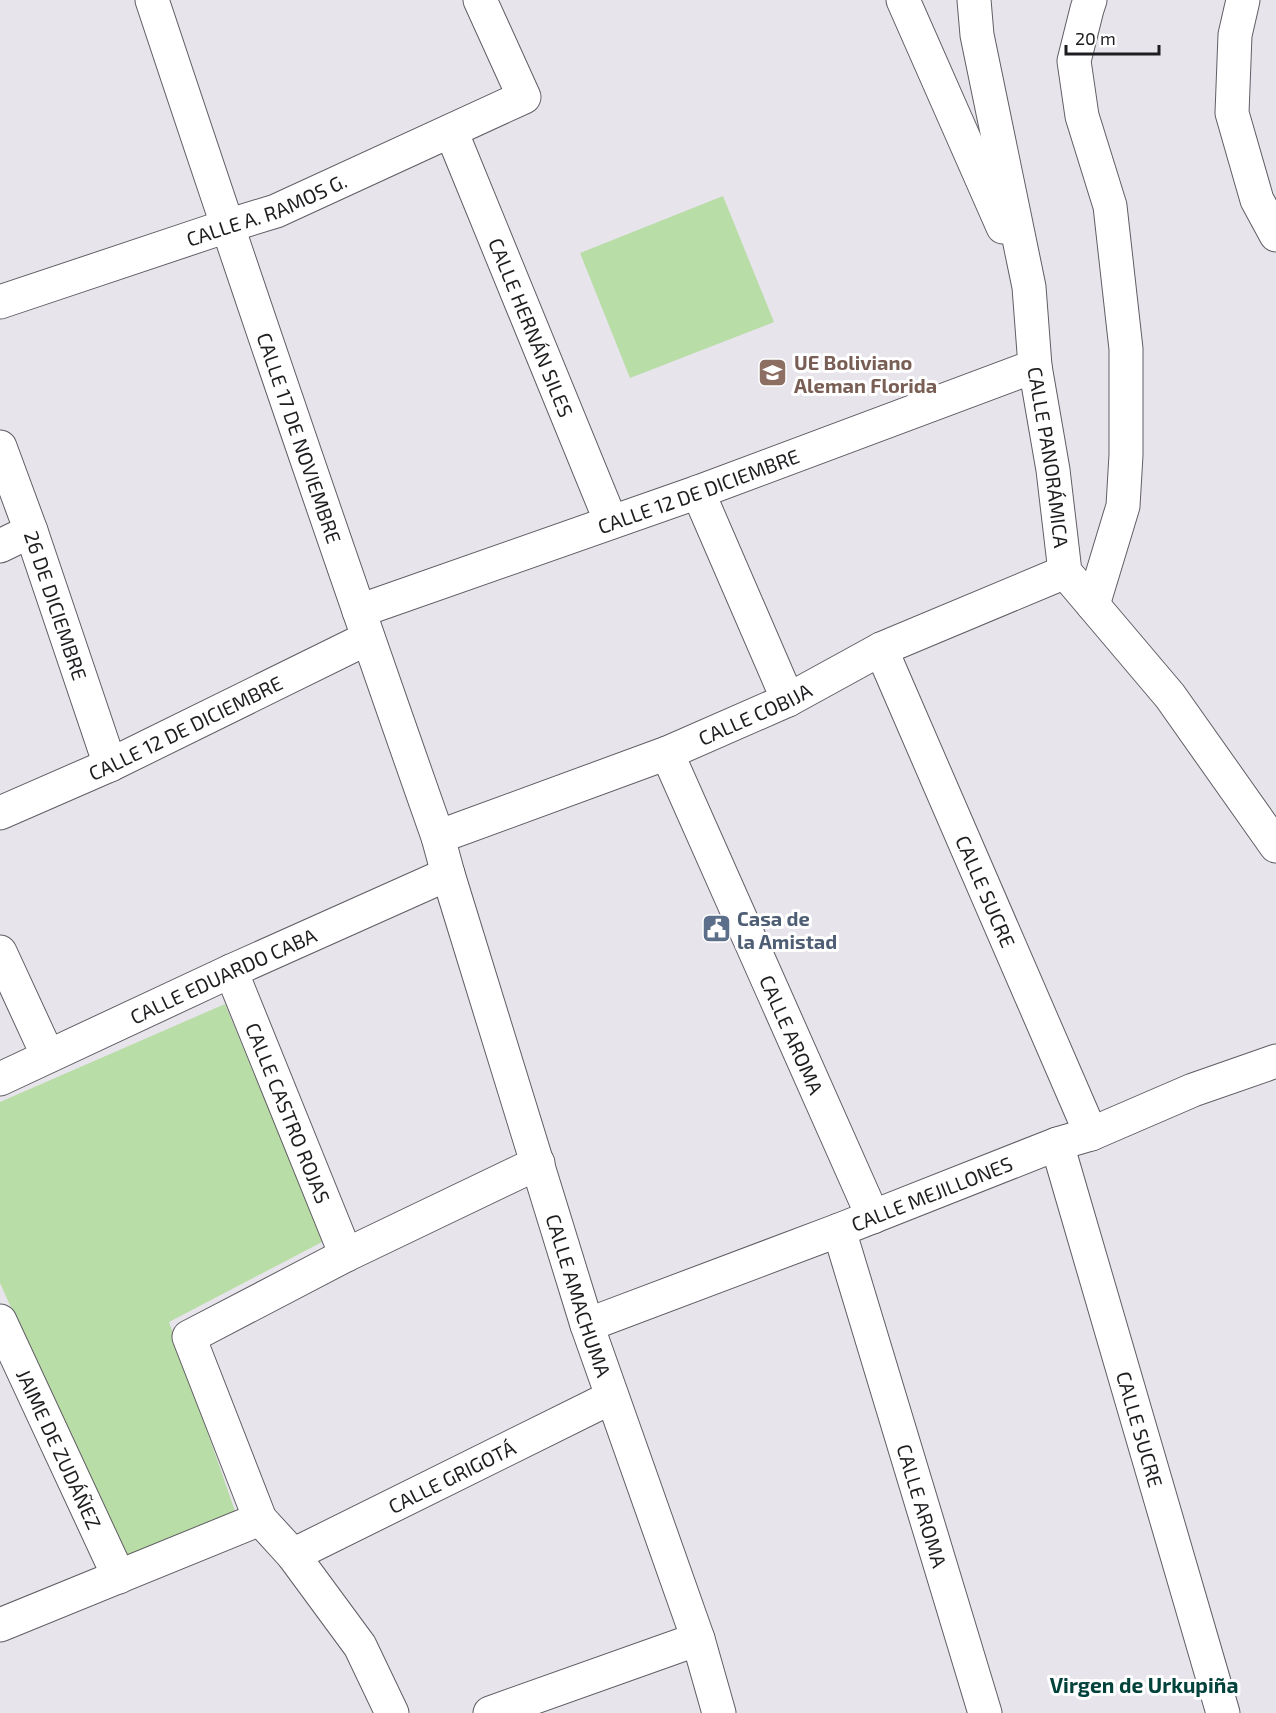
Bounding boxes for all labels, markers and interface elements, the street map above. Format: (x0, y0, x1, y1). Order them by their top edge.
scale bar (1066, 18, 1159, 56)
text: 20 m (1075, 27, 1116, 49)
street label: CALLE A. RAMOS G. (183, 168, 350, 251)
street label: CALLE HERNÁN SILES (484, 234, 579, 420)
street label: CALLE 17 DE NOVIEMBRE (252, 329, 347, 546)
place label: UE Boliviano Aleman Florida (794, 350, 937, 397)
school or university icon: UE Boliviano Aleman Florida (757, 357, 789, 389)
street label: CALLE PANORÁMICA (1023, 365, 1074, 550)
street label: CALLE 12 DE DICIEMBRE (594, 443, 802, 538)
street label: 26 DE DICIEMBRE (20, 528, 92, 683)
street label: CALLE 12 DE DICIEMBRE (85, 670, 286, 785)
street label: CALLE COBIJA (695, 677, 816, 750)
street label: CALLE SUCRE (951, 832, 1021, 951)
place label: Casa de la Amistad (737, 906, 837, 953)
public building icon: Casa de la Amistad (700, 913, 732, 945)
street label: CALLE EDUARDO CABA (126, 922, 321, 1029)
street label: CALLE AROMA (755, 971, 829, 1098)
street label: CALLE CASTRO ROJAS (241, 1019, 336, 1207)
street label: CALLE MEJILLONES (848, 1151, 1016, 1236)
street label: CALLE AMACHUMA (541, 1211, 617, 1381)
street label: JAIME DE ZUDÁÑEZ (12, 1365, 107, 1533)
street label: CALLE SUCRE (1112, 1368, 1168, 1490)
street label: CALLE GRIGOTÁ (384, 1435, 520, 1518)
street label: CALLE AROMA (892, 1441, 952, 1571)
district label: Virgen de Urkupiña (1050, 1672, 1238, 1697)

